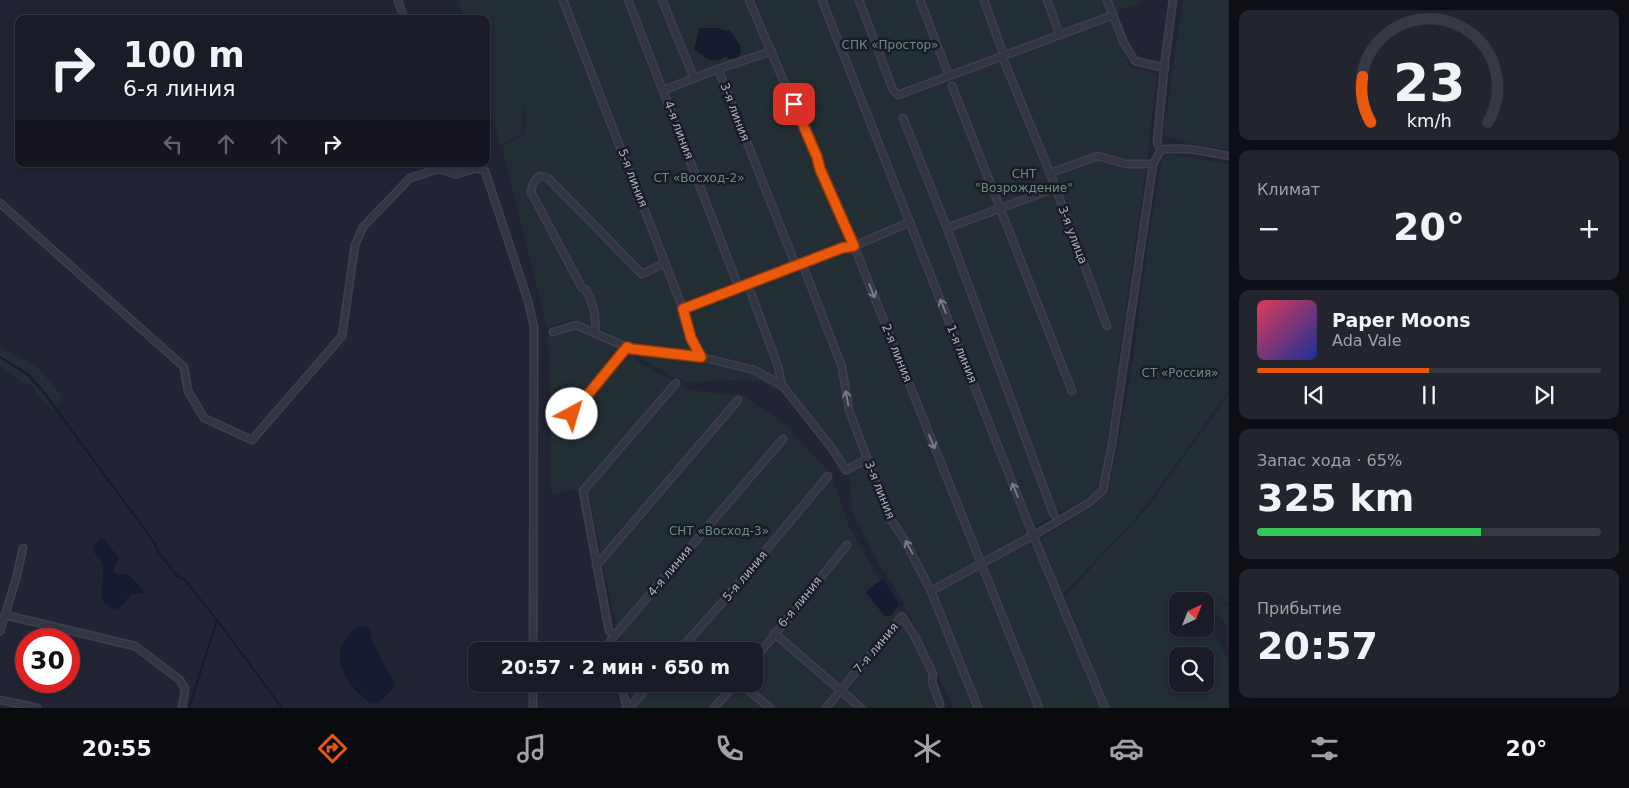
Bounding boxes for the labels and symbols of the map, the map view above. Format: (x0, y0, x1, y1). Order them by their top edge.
park label: СПК «Простор» (842, 38, 938, 52)
street label: 3-я линия (717, 81, 753, 143)
pin (773, 83, 815, 125)
street label: 4-я линия (661, 99, 697, 161)
street label: 5-я линия (615, 147, 651, 209)
park label: СНТ "Возрождение" (975, 167, 1073, 195)
park label: СТ «Восход-2» (653, 171, 745, 185)
street label: 3-я улица (1056, 204, 1090, 266)
one-way arrow (868, 283, 877, 298)
one-way arrow (938, 299, 947, 314)
street label: 2-я линия (879, 322, 915, 384)
street label: 1-я линия (944, 323, 980, 385)
park label: СТ «Россия» (1142, 366, 1219, 380)
position arrow (545, 387, 597, 439)
one-way arrow (841, 391, 851, 407)
one-way arrow (928, 434, 938, 449)
street label: 3-я линия (862, 459, 898, 521)
one-way arrow (1010, 482, 1019, 497)
park label: СНТ «Восход-3» (669, 524, 769, 538)
one-way arrow (904, 540, 914, 555)
street label: 4-я линия (645, 543, 695, 599)
street label: 5-я линия (720, 548, 770, 604)
street label: 6-я линия (775, 574, 825, 630)
north arrow (1169, 592, 1214, 638)
street label: 7-я линия (851, 620, 901, 676)
speed limit sign: 30 (15, 628, 80, 693)

